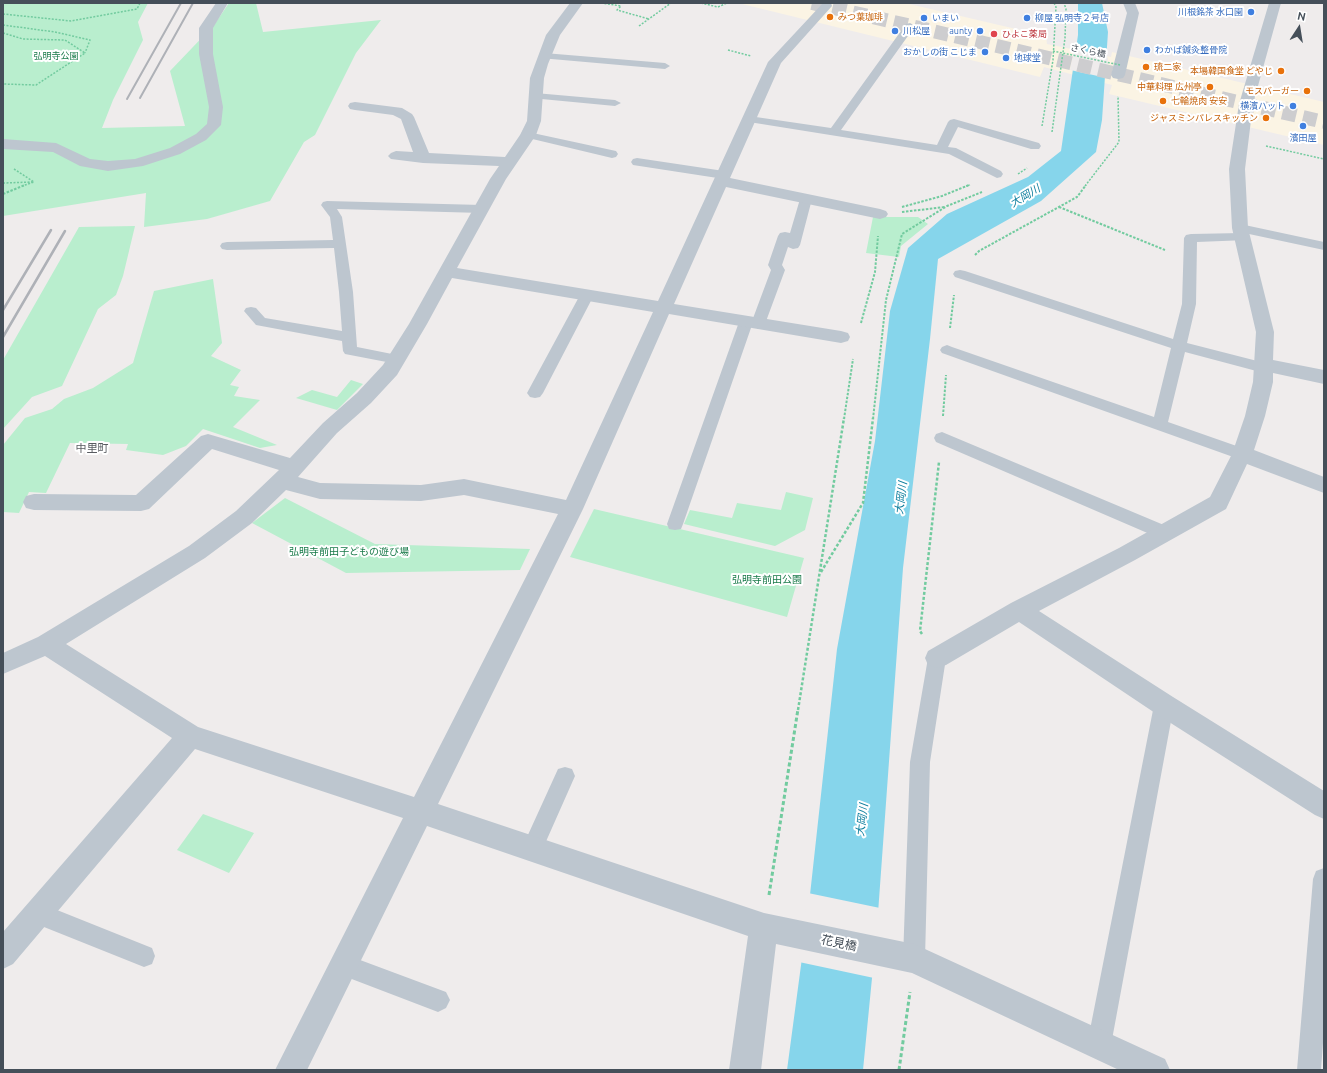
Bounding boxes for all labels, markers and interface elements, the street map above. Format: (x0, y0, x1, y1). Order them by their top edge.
place label: 川根銘茶 水口園 (1178, 7, 1243, 17)
marker: 川根銘茶 水口園 (1246, 7, 1256, 17)
north arrow (1279, 8, 1319, 48)
text: N (1296, 10, 1307, 23)
marker: みつ葉珈琲 (825, 12, 835, 22)
place label: みつ葉珈琲 (838, 12, 883, 22)
marker: いまい (919, 13, 929, 23)
place label: いまい (932, 13, 959, 23)
marker: 柳屋 弘明寺２号店 (1022, 13, 1032, 23)
place label: 柳屋 弘明寺２号店 (1035, 13, 1109, 23)
marker: 川松屋 (890, 26, 900, 36)
place label: 川松屋 (903, 26, 930, 36)
place label: aunty (949, 26, 972, 36)
marker: aunty (975, 26, 985, 36)
marker: ひよこ薬局 (989, 29, 999, 39)
place label: ひよこ薬局 (1002, 29, 1047, 39)
street label: さくら橋 (1069, 42, 1107, 60)
marker: わかば鍼灸整骨院 (1142, 45, 1152, 55)
place label: わかば鍼灸整骨院 (1155, 45, 1227, 55)
place label: おかしの街 こじま (903, 47, 977, 57)
marker: おかしの街 こじま (980, 47, 990, 57)
park label: 弘明寺公園 (34, 51, 78, 61)
marker: 地球堂 (1001, 53, 1011, 63)
place label: 地球堂 (1014, 53, 1041, 63)
marker: 琉二家 (1141, 62, 1151, 72)
place label: 琉二家 (1154, 62, 1181, 72)
place label: 本場韓国食堂 どやじ (1190, 66, 1273, 76)
marker: 本場韓国食堂 どやじ (1276, 66, 1286, 76)
place label: 中華料理 広州亭 (1137, 82, 1202, 92)
marker: 中華料理 広州亭 (1205, 82, 1215, 92)
place label: モスバーガー (1245, 86, 1299, 96)
marker: モスバーガー (1302, 86, 1312, 96)
marker: 七輪焼肉 安安 (1158, 96, 1168, 106)
place label: 七輪焼肉 安安 (1171, 96, 1227, 106)
place label: 横濱ハット (1240, 101, 1285, 111)
marker: 横濱ハット (1288, 101, 1298, 111)
place label: ジャスミンパレスキッチン (1150, 113, 1258, 123)
marker: ジャスミンパレスキッチン (1261, 113, 1271, 123)
marker: 濱田屋 (1298, 121, 1308, 131)
place label: 濱田屋 (1290, 133, 1316, 143)
water label: 大岡川 (1007, 182, 1043, 210)
district label: 中里町 (76, 441, 108, 455)
water label: 大岡川 (892, 481, 910, 515)
park label: 弘明寺前田子どもの遊び場 (289, 546, 409, 558)
park label: 弘明寺前田公園 (732, 574, 802, 586)
water label: 大岡川 (853, 803, 871, 837)
street label: 花見橋 (820, 932, 858, 954)

